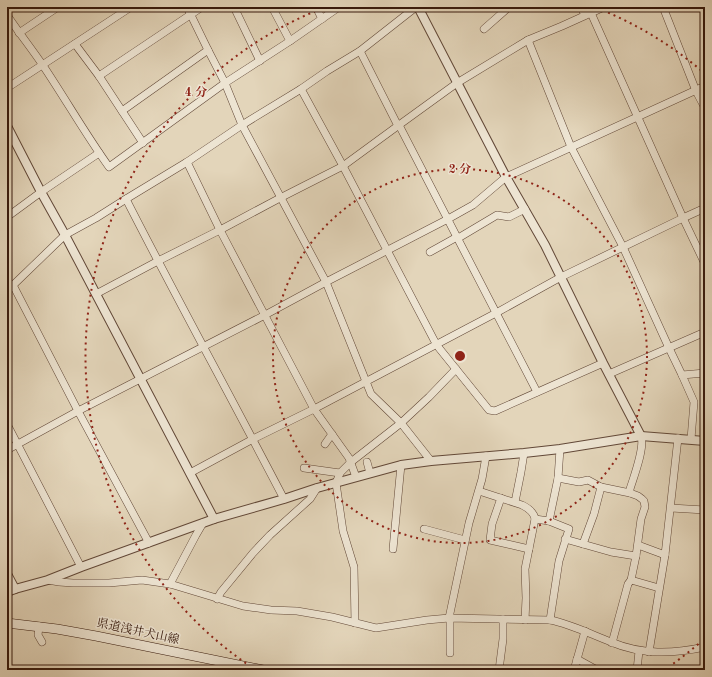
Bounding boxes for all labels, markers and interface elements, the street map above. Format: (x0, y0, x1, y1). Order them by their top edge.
text: 4 分 (185, 85, 207, 99)
text: 2 分 (449, 162, 471, 176)
centre of rings (453, 349, 467, 363)
street label: 県道浅井犬山線 (96, 615, 181, 647)

